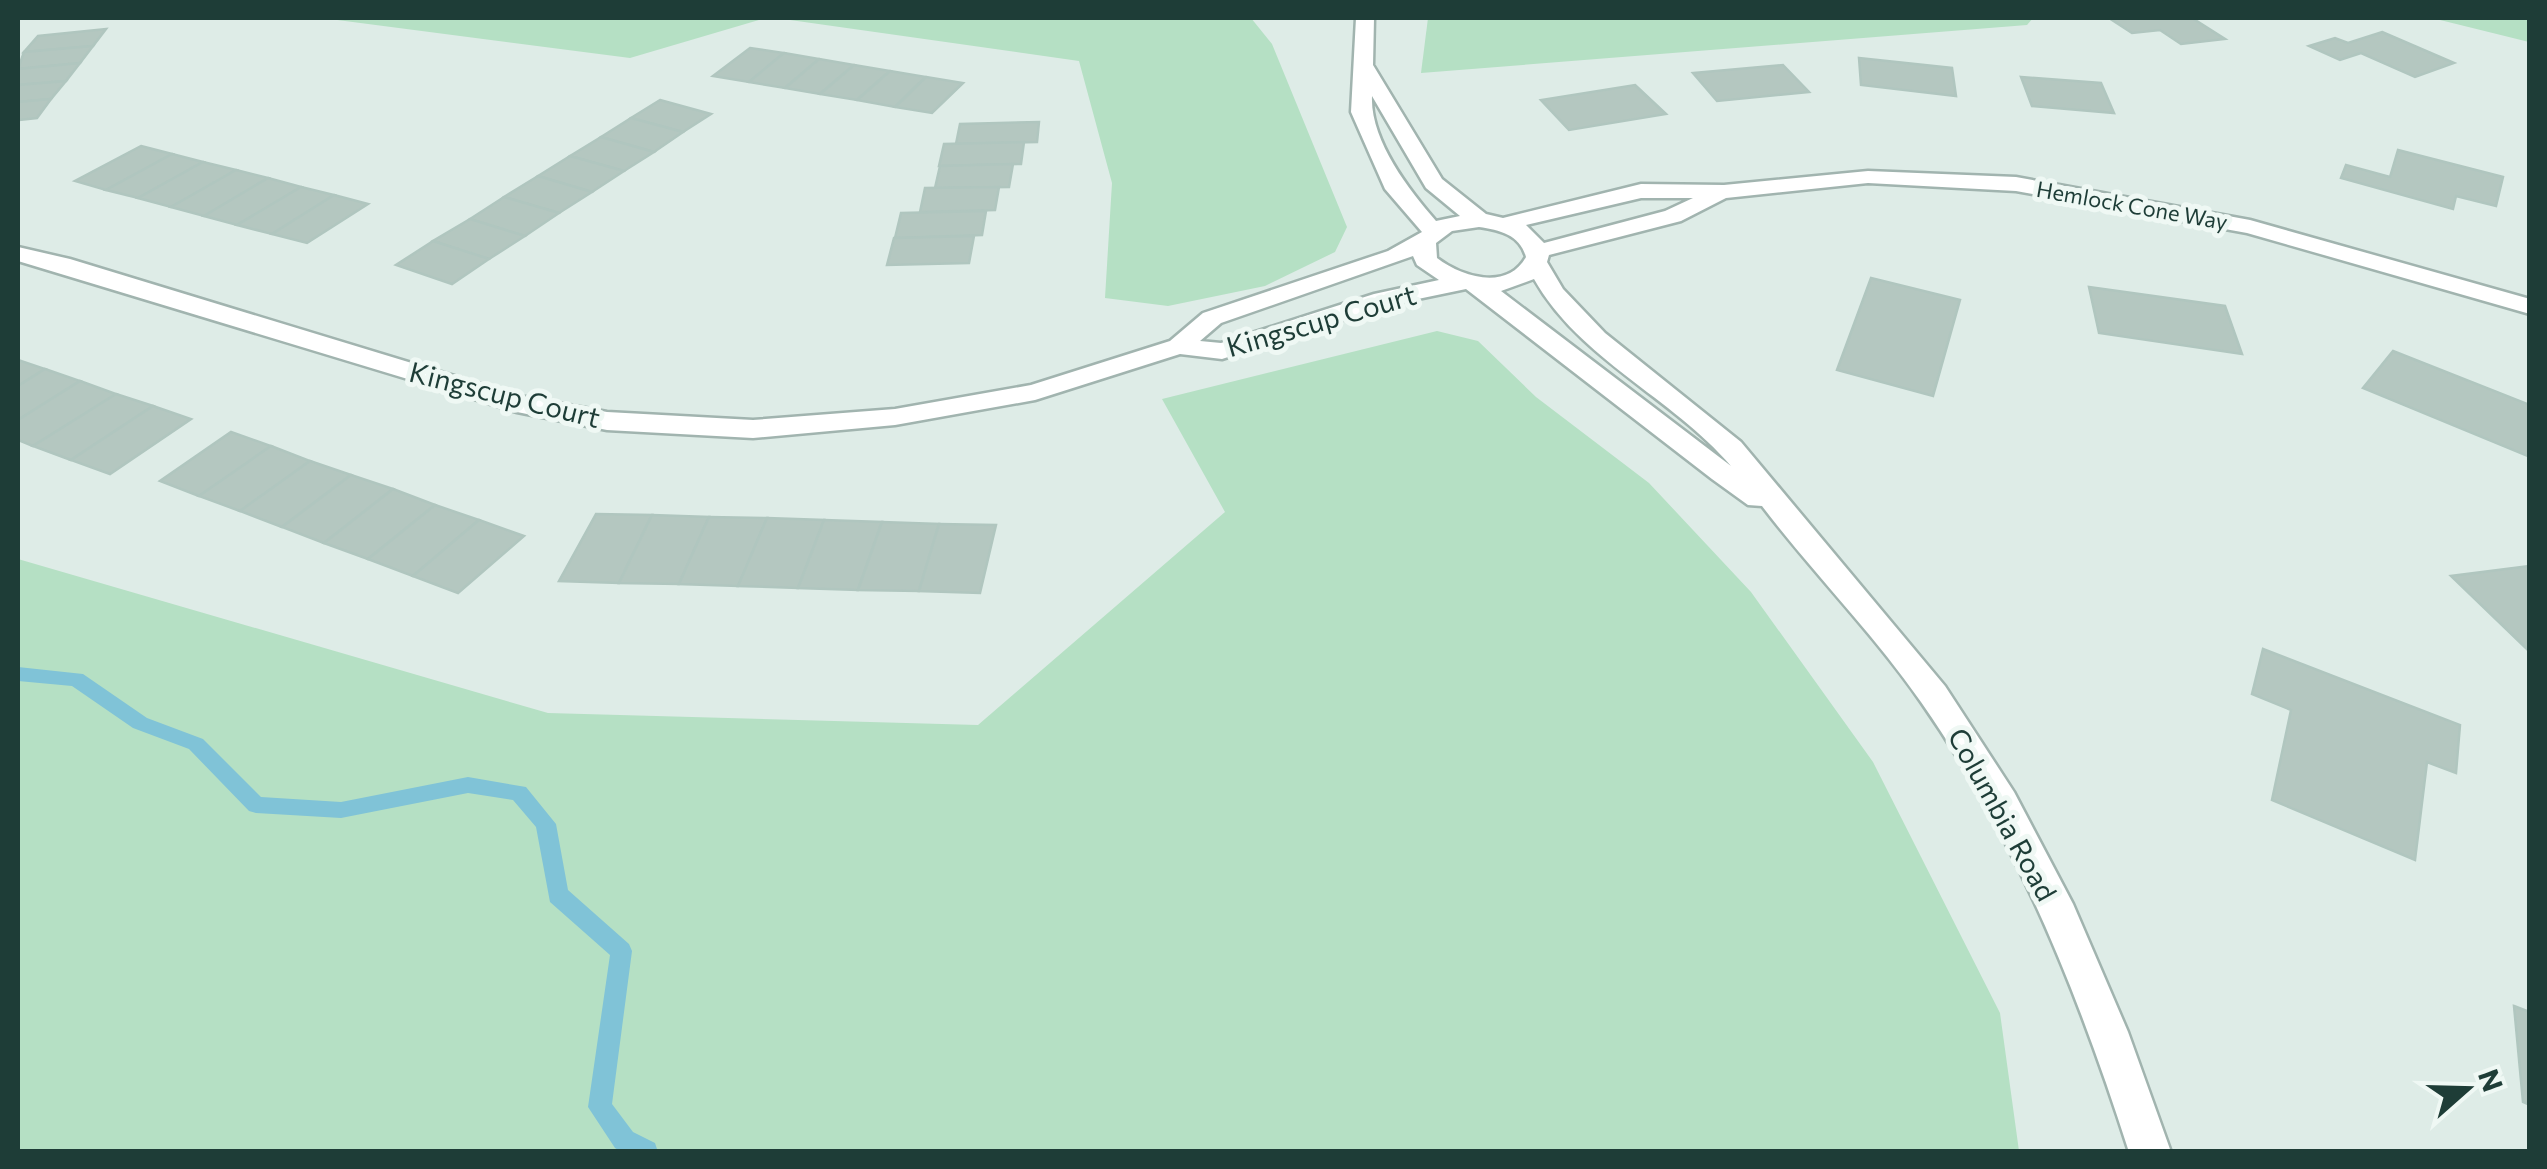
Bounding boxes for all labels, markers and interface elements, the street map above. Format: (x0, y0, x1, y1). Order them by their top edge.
street label: Hemlock Cone Way (2034, 175, 2230, 235)
street label: Kingscup Court (1222, 277, 1420, 363)
street label: Kingscup Court (406, 354, 604, 434)
street label: Columbia Road (1942, 722, 2064, 906)
north arrow (2417, 1039, 2517, 1139)
text: N (2472, 1064, 2511, 1096)

